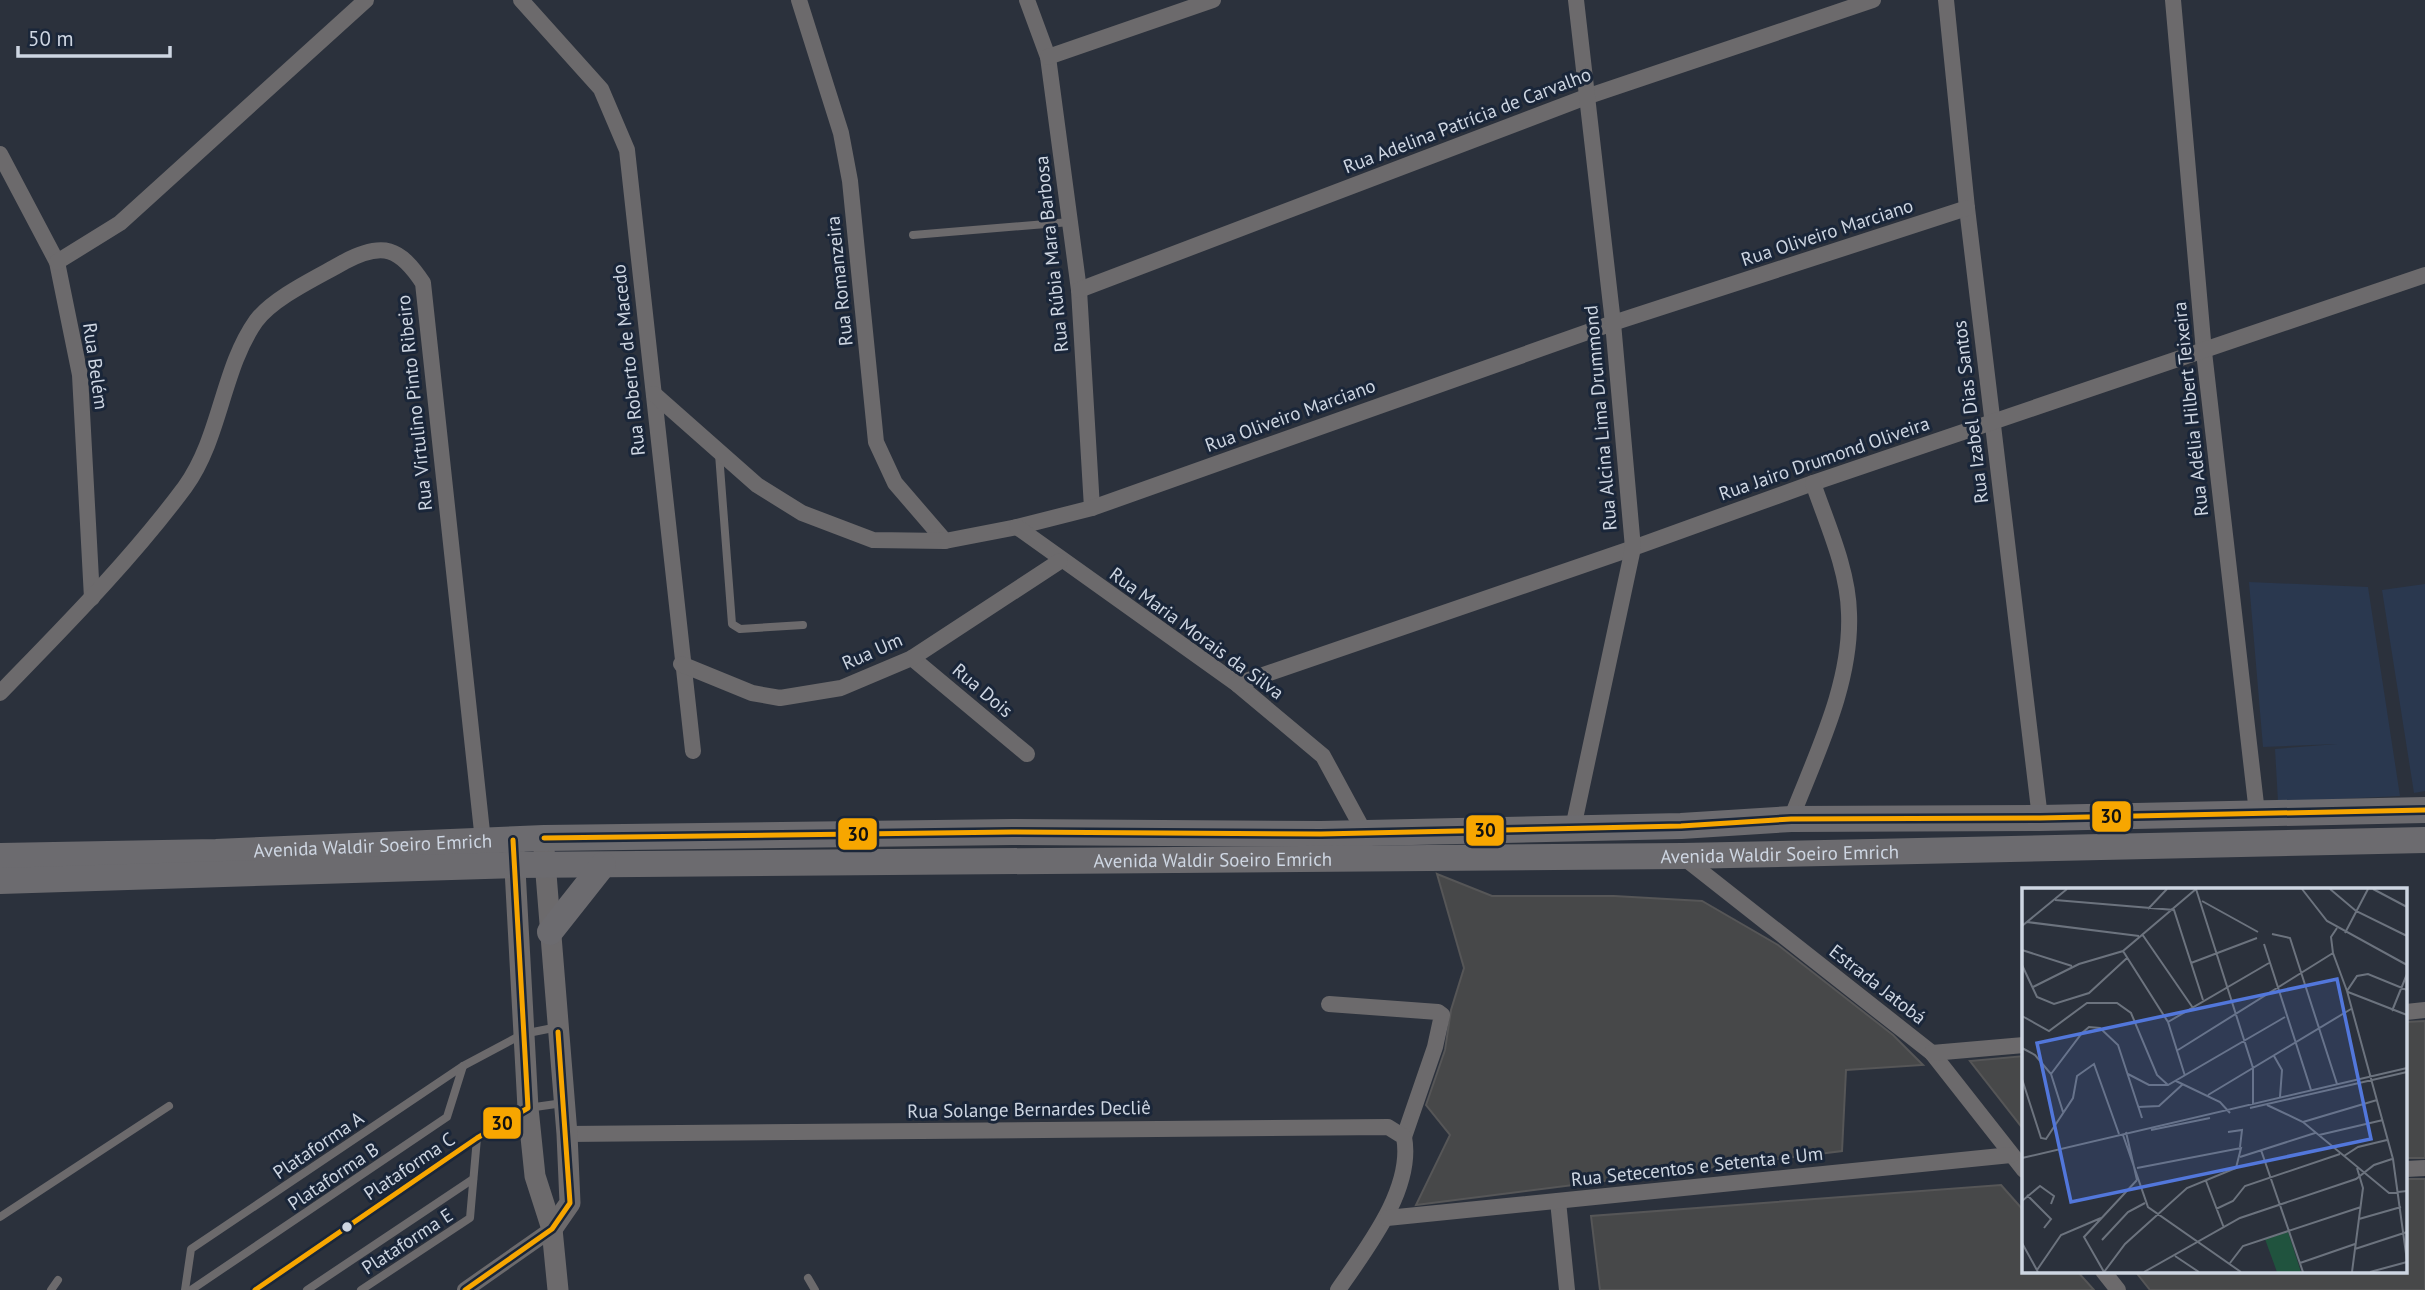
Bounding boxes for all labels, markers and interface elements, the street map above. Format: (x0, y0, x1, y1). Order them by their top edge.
scale bar (18, 14, 170, 58)
text: 50 m (28, 25, 74, 52)
street label: Rua Adelina Patrícia de Carvalho (1340, 62, 1594, 178)
street label: Rua Rúbia Mara Barbosa (1029, 155, 1073, 353)
street label: Rua Oliveiro Marciano (1738, 193, 1916, 271)
street label: Rua Romanzeira (820, 215, 858, 347)
street label: Rua Roberto de Macedo (606, 263, 650, 457)
street label: Rua Virtulino Pinto Ribeiro (391, 294, 437, 512)
street label: Rua Adélia Hilbert Teixeira (2167, 301, 2213, 517)
street label: Rua Alcina Lima Drummond (1578, 304, 1622, 532)
street label: Rua Izabel Dias Santos (1947, 319, 1993, 505)
street label: Rua Belém (78, 321, 114, 411)
street label: Rua Oliveiro Marciano (1202, 373, 1378, 457)
street label: Rua Jairo Drumond Oliveira (1715, 411, 1933, 505)
street label: Rua Maria Morais da Silva (1105, 562, 1289, 704)
street label: Rua Um (838, 627, 906, 675)
street label: Rua Dois (948, 658, 1018, 722)
line badge: 30 (2091, 800, 2132, 833)
text: 30 (2100, 804, 2122, 828)
line badge: 30 (1465, 814, 1505, 847)
line badge: 30 (837, 817, 878, 851)
text: 30 (1474, 818, 1496, 842)
text: 30 (847, 822, 869, 846)
street label: Avenida Waldir Soeiro Emrich (253, 828, 493, 862)
street label: Avenida Waldir Soeiro Emrich (1660, 839, 1899, 868)
street label: Avenida Waldir Soeiro Emrich (1093, 847, 1332, 873)
inset map (2022, 888, 2408, 1272)
street label: Estrada Jatobá (1825, 939, 1931, 1029)
street label: Rua Solange Bernardes Decliê (907, 1095, 1151, 1123)
street label: Plataforma A (268, 1106, 368, 1184)
line badge: 30 (482, 1106, 522, 1140)
text: 30 (491, 1111, 513, 1135)
street label: Plataforma C (359, 1127, 459, 1205)
street label: Plataforma B (283, 1137, 383, 1215)
street label: Rua Setecentos e Setenta e Um (1570, 1141, 1824, 1191)
street label: Plataforma E (357, 1203, 457, 1279)
unlabelled marker (340, 1220, 354, 1234)

